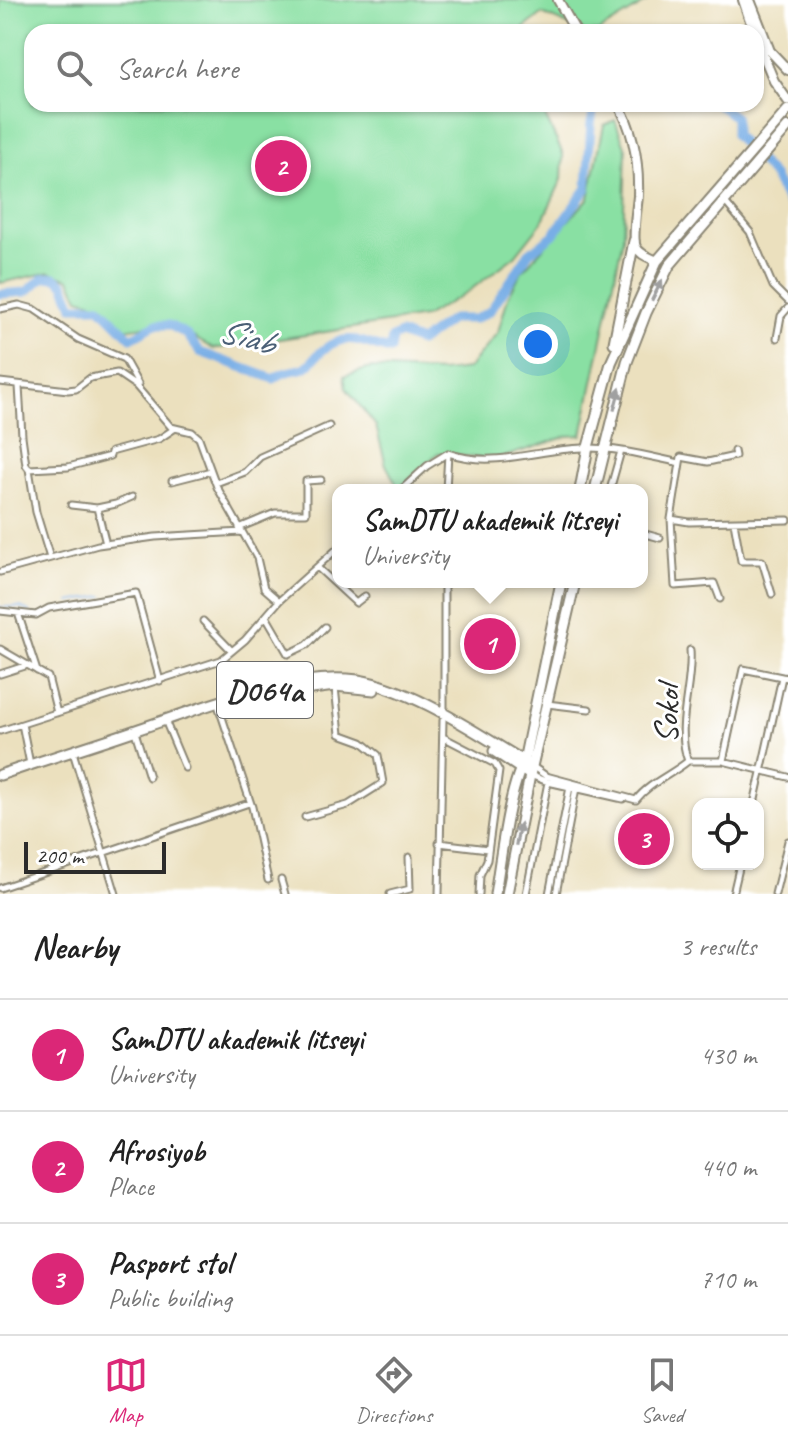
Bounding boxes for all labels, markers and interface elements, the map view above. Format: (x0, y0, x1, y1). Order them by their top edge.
search box (24, 24, 764, 112)
icon: search (52, 46, 96, 90)
text: Search here (116, 49, 238, 87)
pin: 2 (255, 136, 307, 196)
one-way arrow (650, 279, 664, 302)
water label: Siab (214, 306, 284, 367)
your location (518, 324, 558, 364)
one-way arrow (611, 386, 624, 410)
popup (332, 484, 648, 588)
text: SamDTU akademik litseyi (362, 501, 618, 539)
text: University (362, 539, 449, 572)
pin: 1 (464, 614, 516, 674)
road number: D064a (217, 662, 313, 718)
street label: Sokol (644, 678, 690, 744)
map controls (692, 798, 764, 870)
button: locate (692, 798, 764, 870)
pin: 3 (618, 809, 670, 869)
one-way arrow (512, 821, 524, 846)
scale bar (24, 838, 166, 874)
text: 200 m (36, 842, 83, 870)
text: Nearby (32, 925, 118, 968)
text: 3 results (680, 930, 756, 963)
text: SamDTU akademik litseyi (108, 1020, 363, 1058)
text: 1 (52, 1039, 64, 1072)
text: 430 m (700, 1039, 756, 1072)
text: University (108, 1058, 195, 1091)
text: Afrosiyob (108, 1132, 205, 1170)
text: 2 (52, 1151, 64, 1184)
text: 440 m (700, 1151, 756, 1184)
text: Place (108, 1170, 154, 1203)
text: Pasport stol (108, 1244, 232, 1282)
text: 3 (52, 1263, 64, 1296)
text: 710 m (700, 1263, 756, 1296)
text: Public building (108, 1282, 231, 1315)
tab: Map (104, 1353, 148, 1429)
tab: Directions (356, 1353, 432, 1429)
tab: Saved (640, 1353, 684, 1429)

